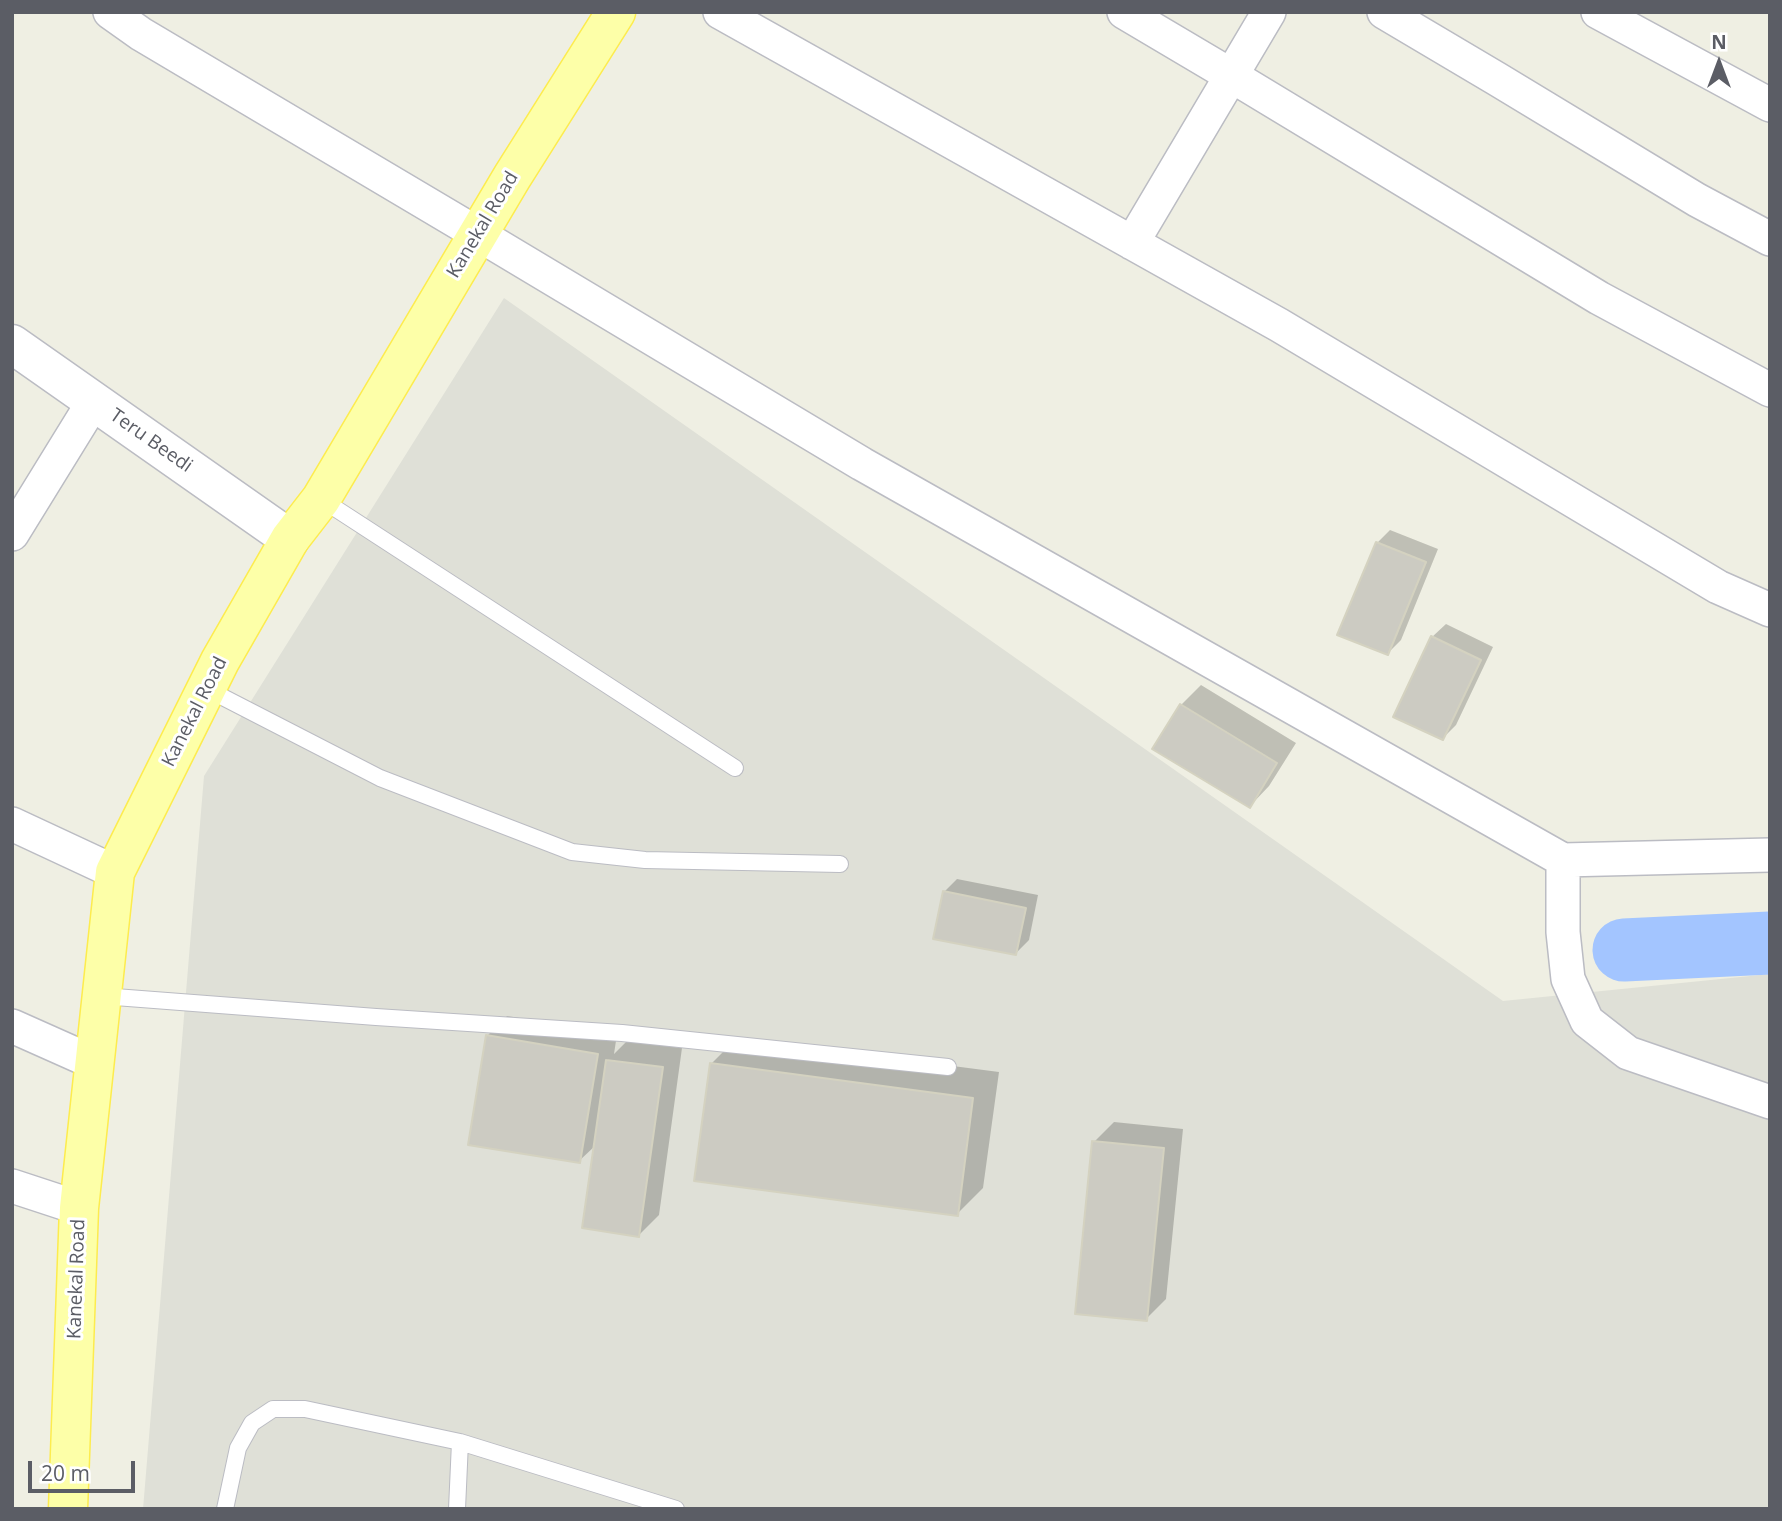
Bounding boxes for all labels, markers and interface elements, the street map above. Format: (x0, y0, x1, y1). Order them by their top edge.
north arrow (1684, 28, 1754, 98)
text: N (1711, 29, 1727, 55)
street label: Kanekal Road (442, 168, 524, 282)
street label: Teru Beedi (105, 404, 197, 478)
street label: Kanekal Road (158, 653, 232, 771)
street label: Kanekal Road (64, 1219, 90, 1339)
scale bar (32, 1448, 138, 1492)
text: 20 m (41, 1459, 90, 1487)

